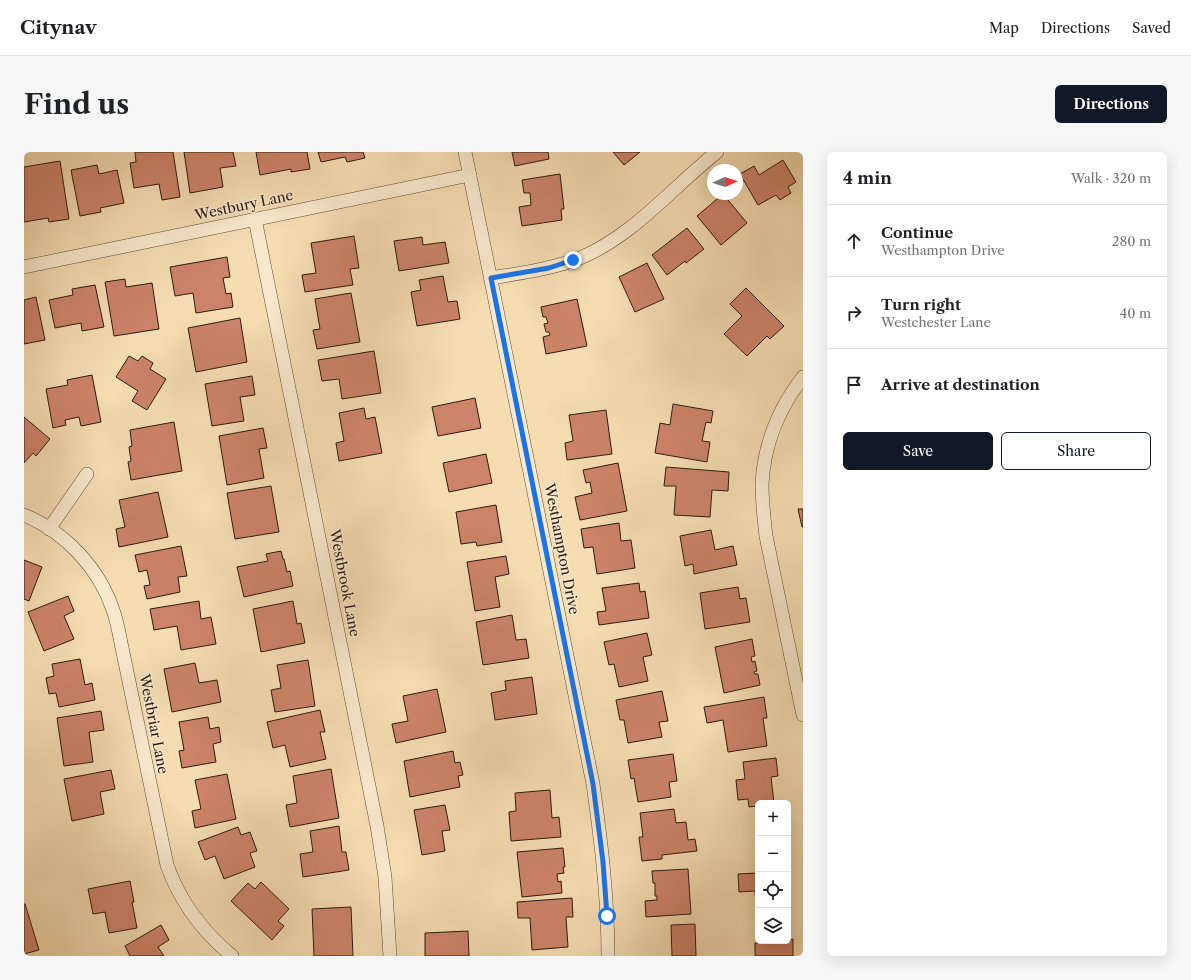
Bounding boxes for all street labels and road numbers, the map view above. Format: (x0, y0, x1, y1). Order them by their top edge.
street label: Westbury Lane (192, 186, 295, 224)
street label: Westhampton Drive (540, 481, 584, 616)
street label: Westbrook Lane (326, 527, 364, 638)
street label: Westbriar Lane (135, 672, 173, 776)

